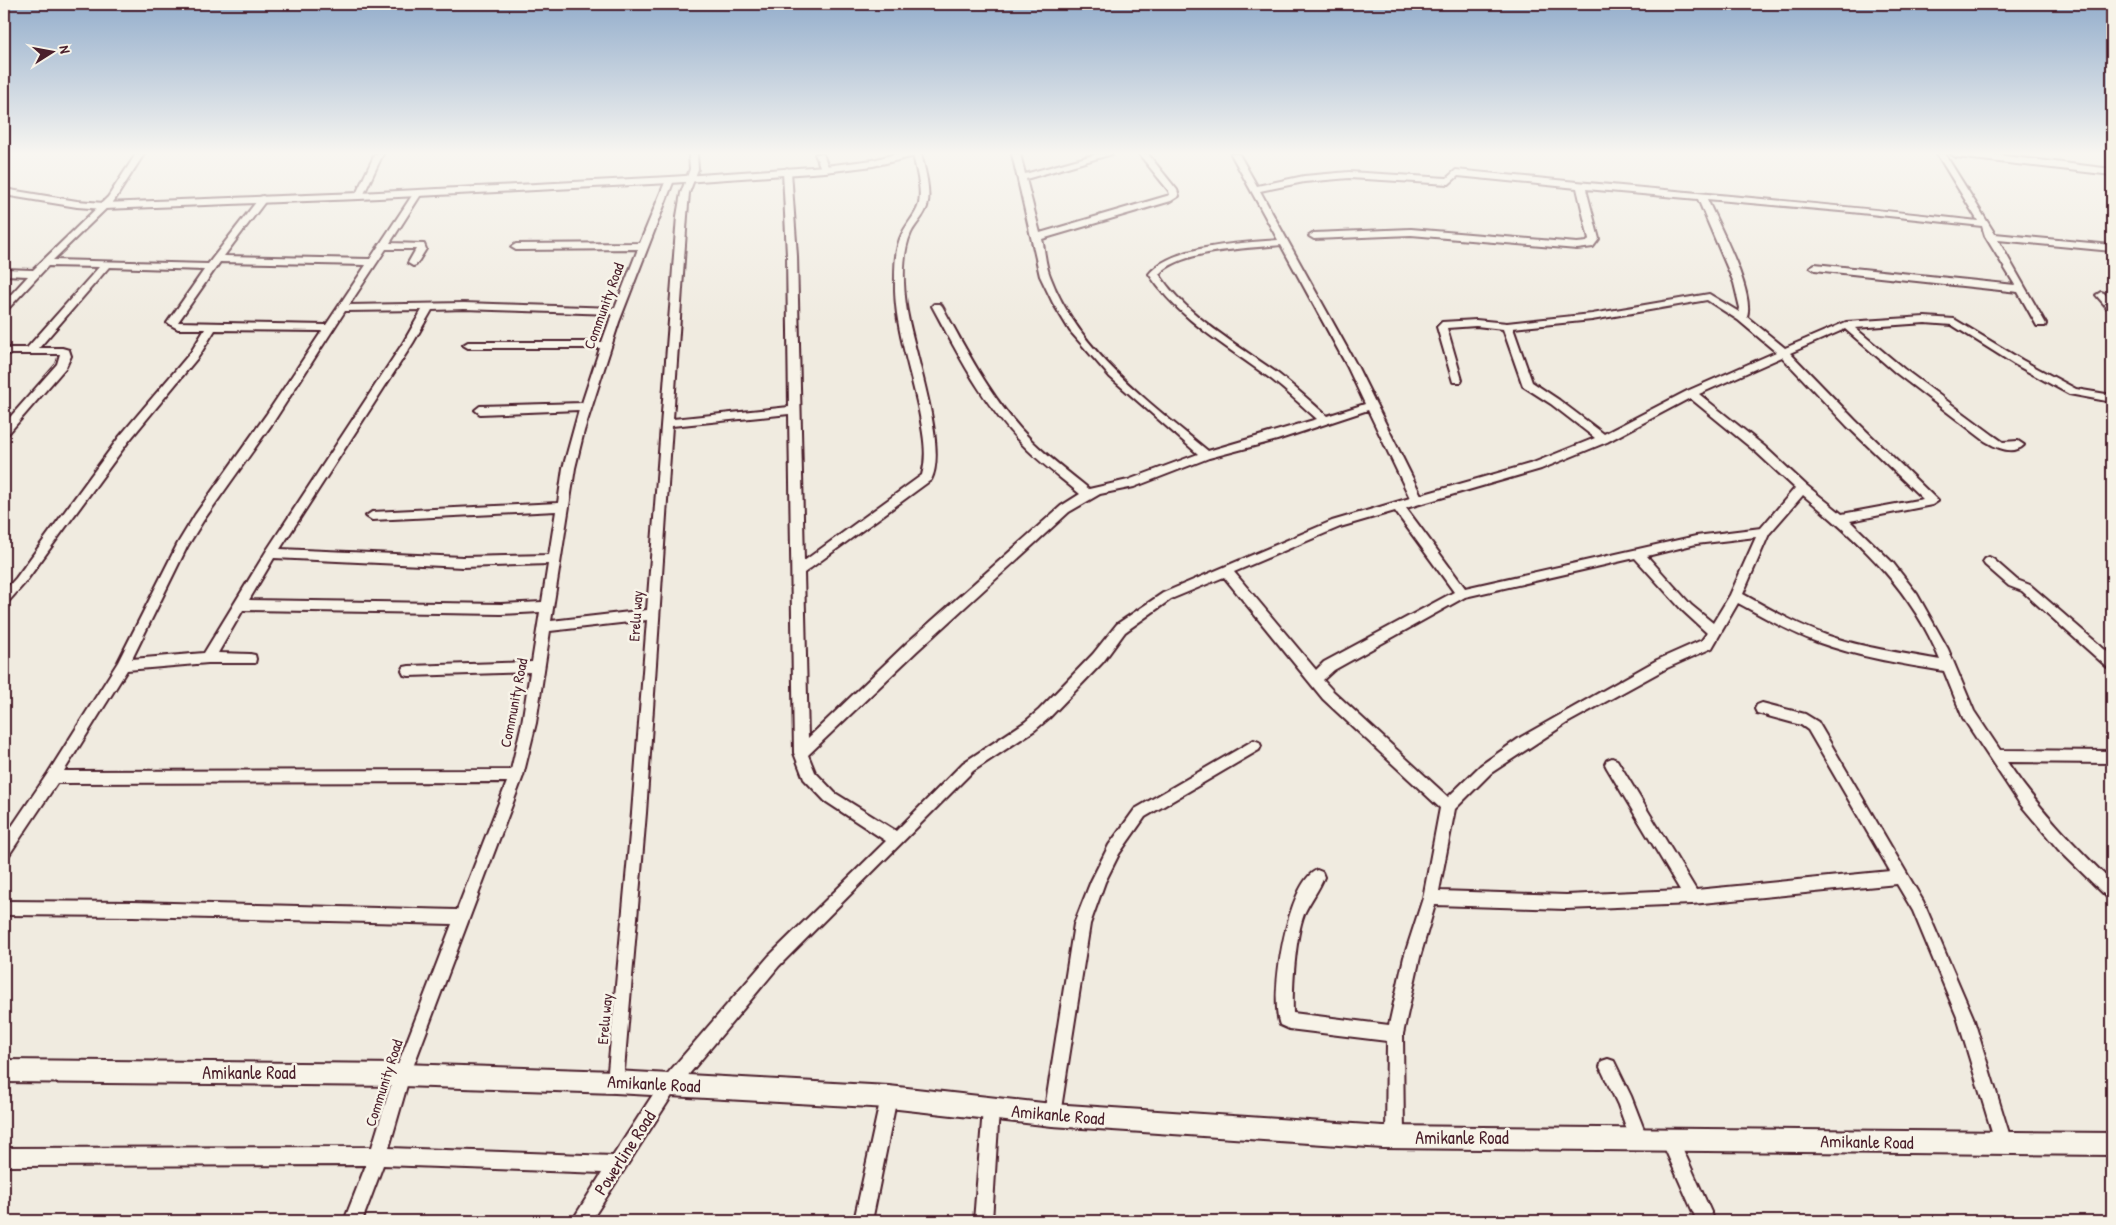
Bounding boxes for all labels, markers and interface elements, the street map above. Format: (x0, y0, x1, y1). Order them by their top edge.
north arrow (28, 28, 78, 78)
text: N (55, 44, 75, 55)
street label: Community Road (578, 260, 629, 352)
street label: Erelu way (623, 590, 648, 642)
street label: Community Road (495, 656, 532, 749)
street label: Erelu way (592, 993, 617, 1045)
street label: Community Road (360, 1037, 408, 1129)
street label: Amikanle Road (202, 1060, 296, 1085)
street label: Amikanle Road (607, 1069, 701, 1098)
street label: Amikanle Road (1010, 1098, 1106, 1131)
street label: Powerline Road (588, 1106, 661, 1200)
street label: Amikanle Road (1415, 1125, 1509, 1150)
street label: Amikanle Road (1820, 1128, 1914, 1155)

